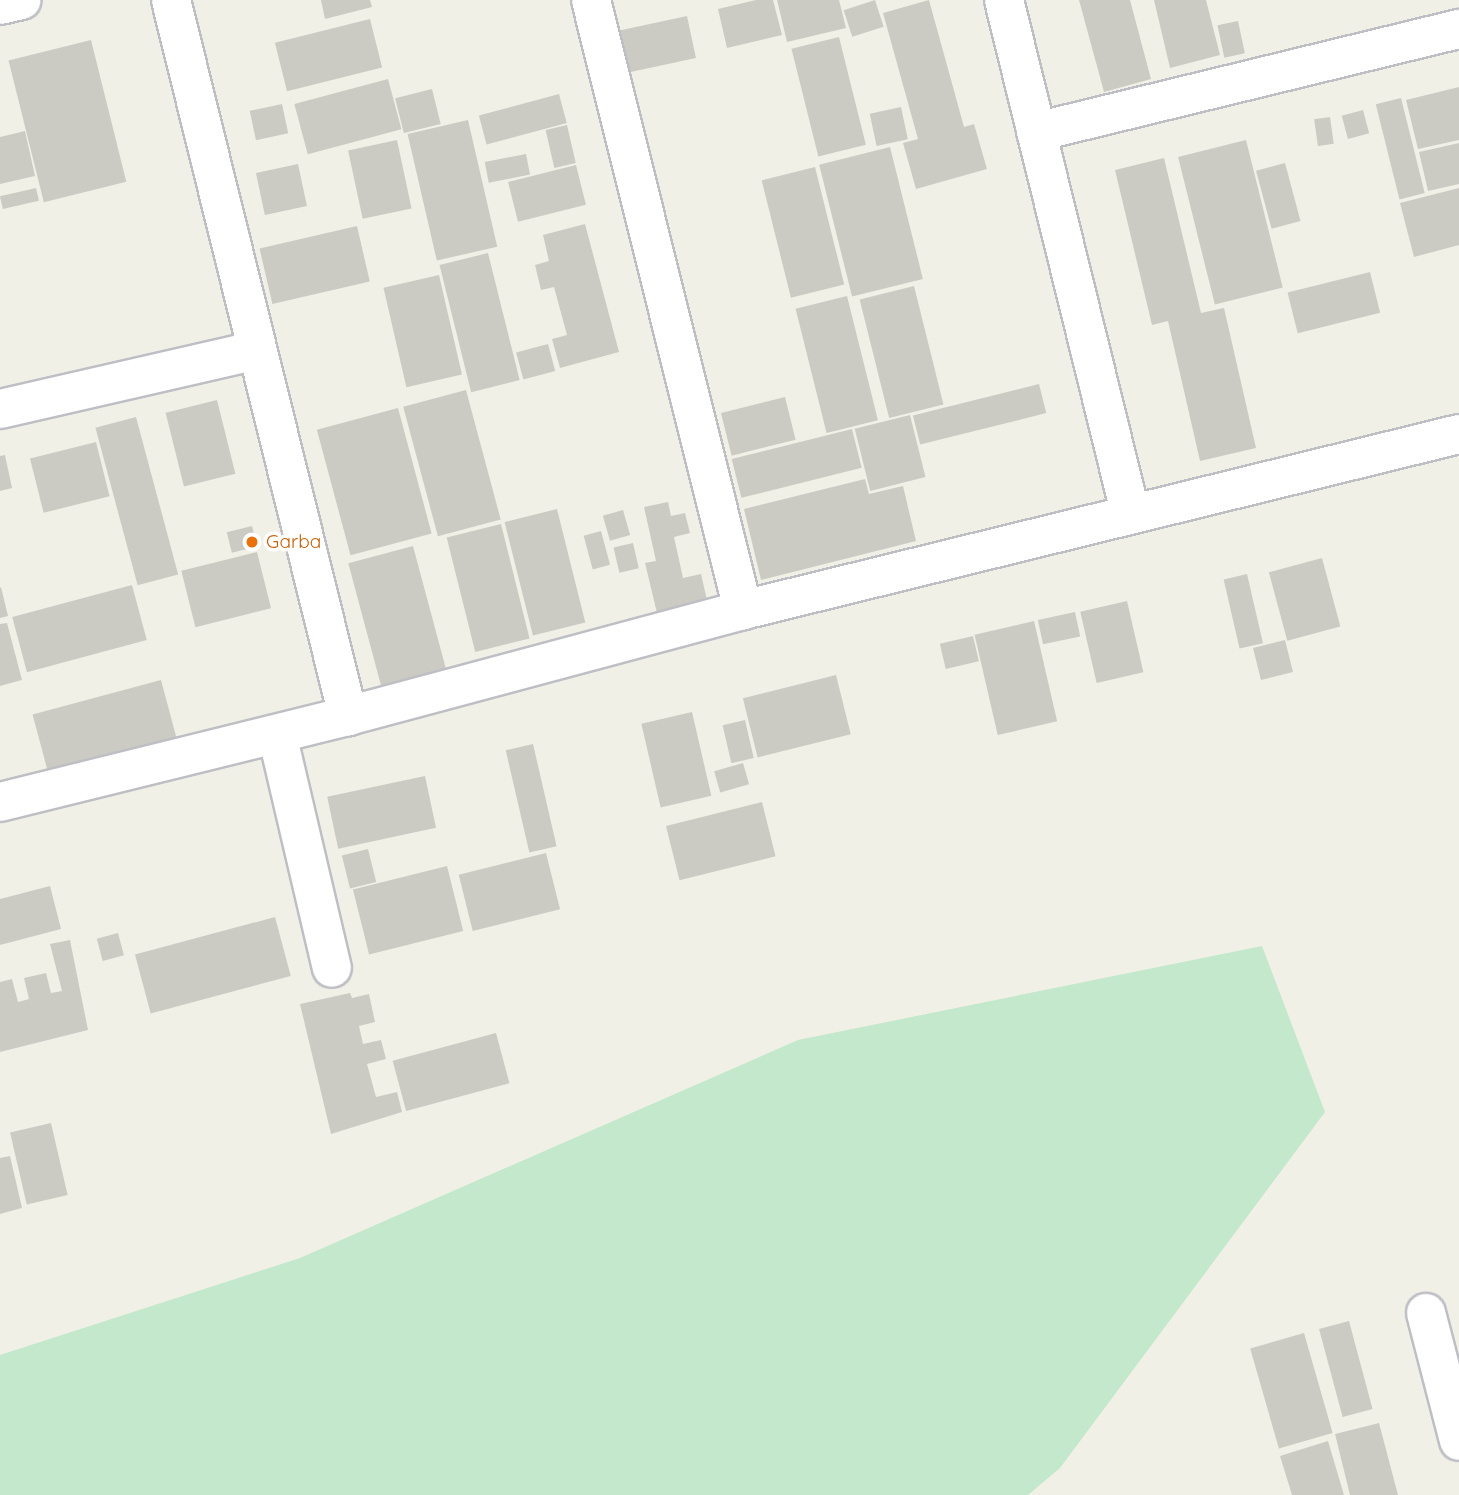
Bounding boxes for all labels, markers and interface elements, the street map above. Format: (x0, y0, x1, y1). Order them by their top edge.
place label: Garba (266, 531, 321, 553)
marker: Garba (244, 534, 260, 550)

